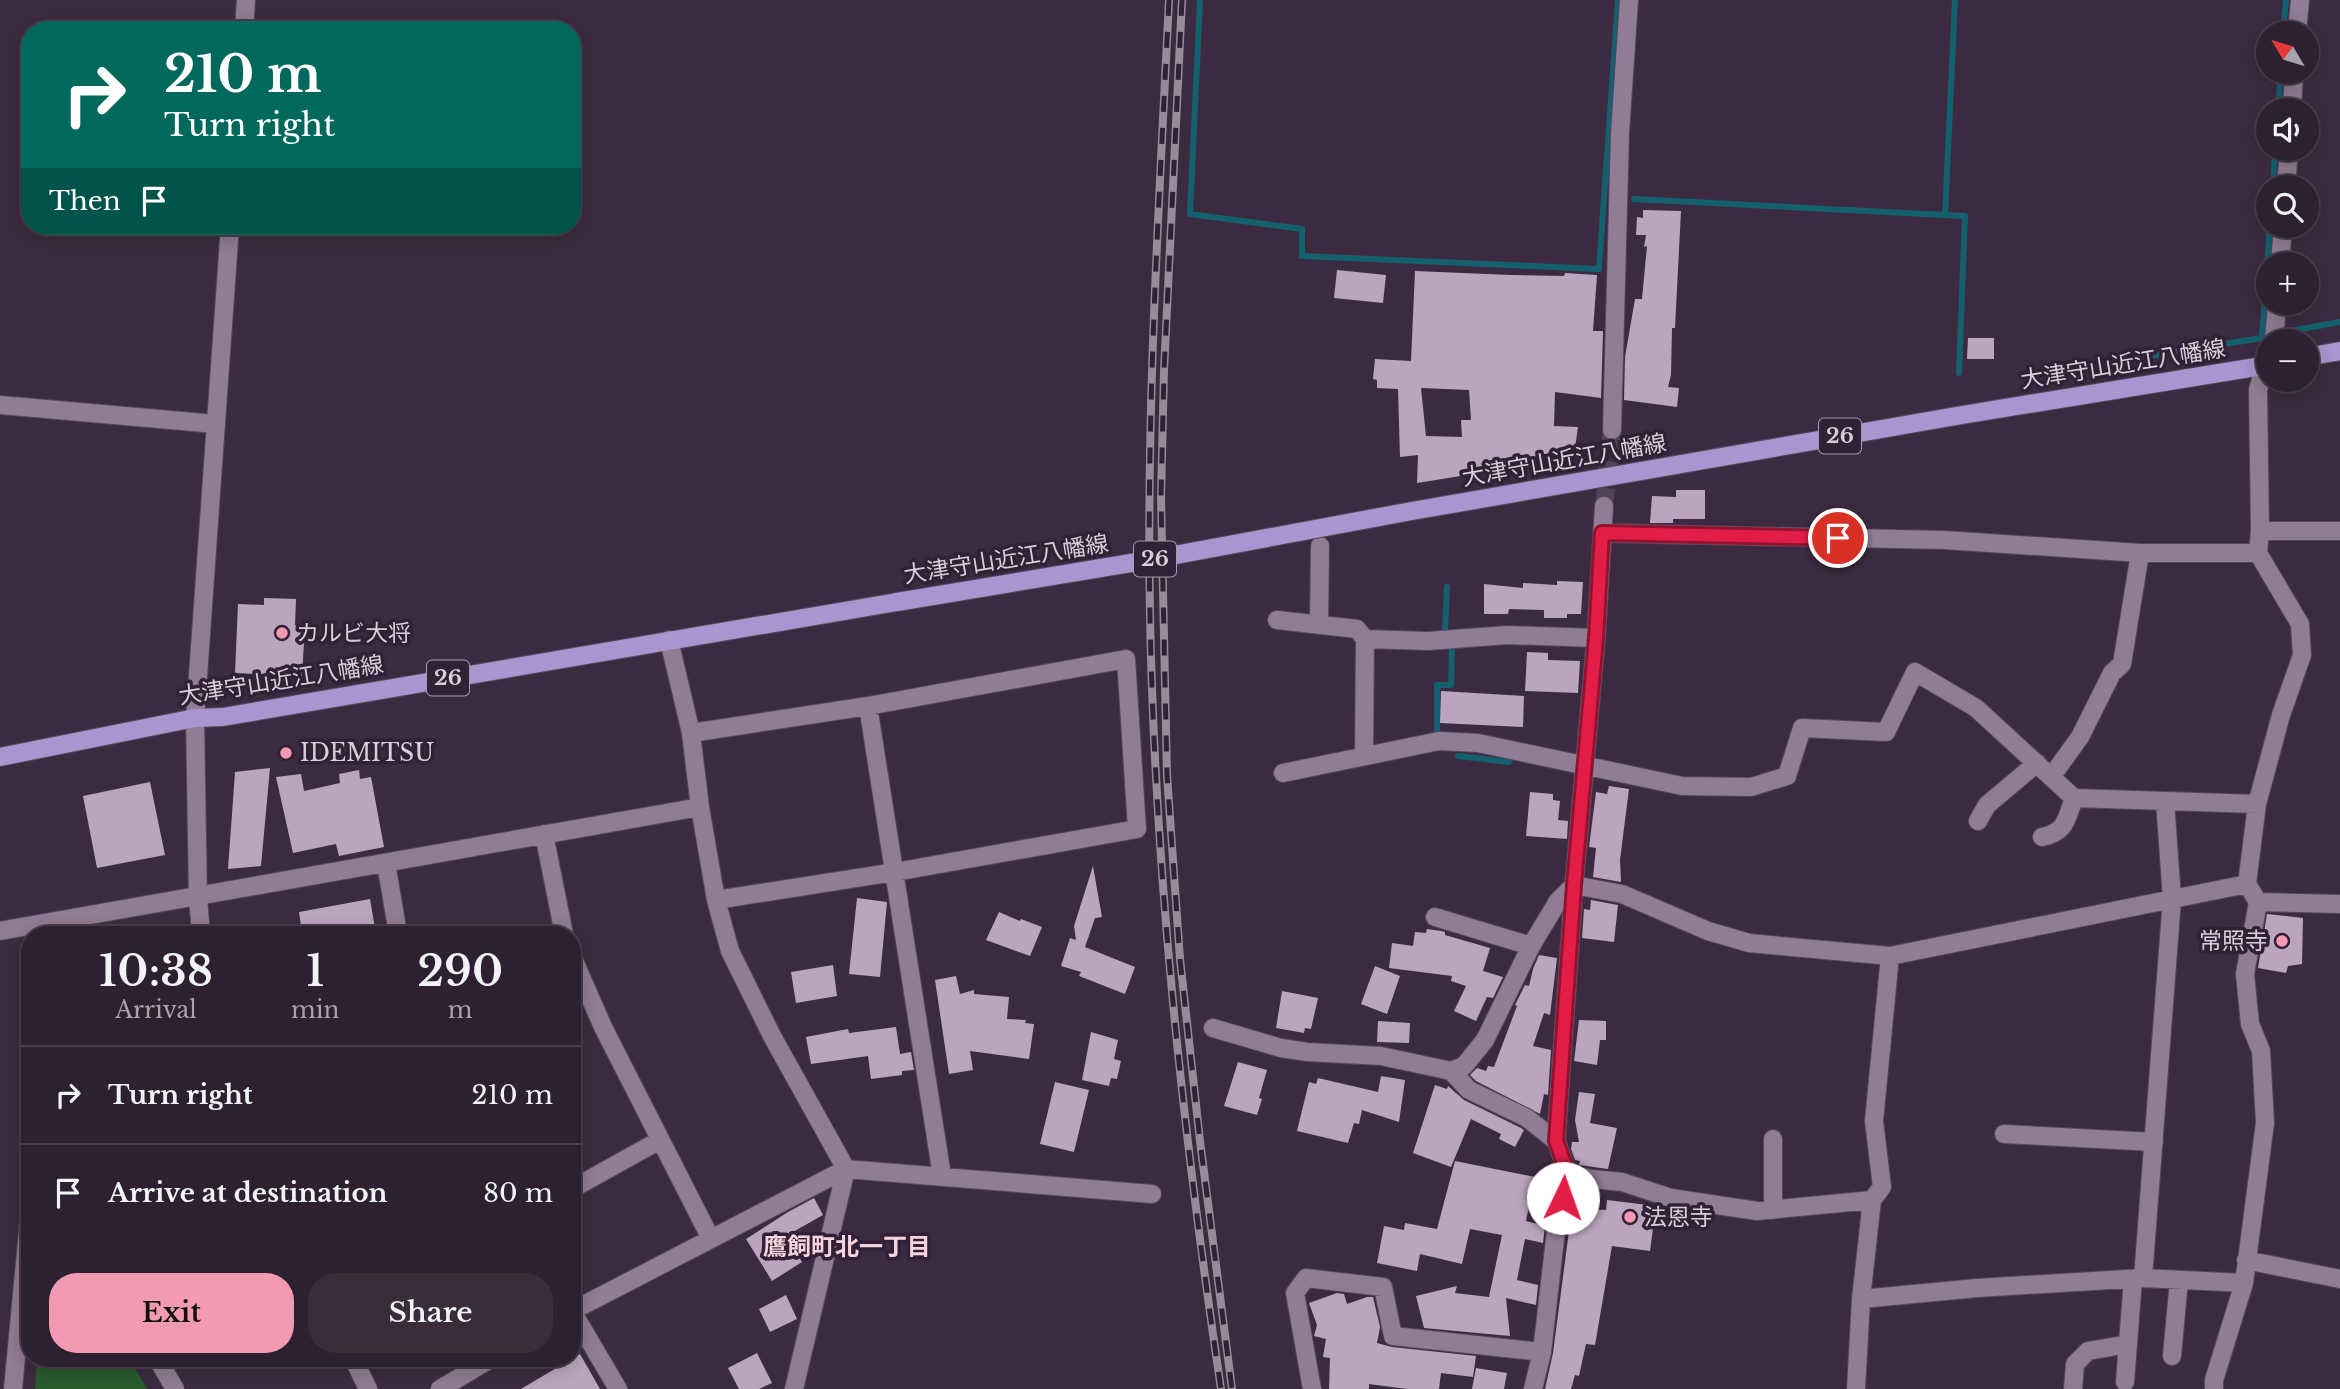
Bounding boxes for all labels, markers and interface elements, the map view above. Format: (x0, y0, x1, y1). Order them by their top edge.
north arrow (2256, 21, 2319, 84)
map controls (2256, 21, 2319, 392)
text: 210 m (164, 44, 322, 105)
icon: right (49, 49, 140, 140)
button: sound (2256, 98, 2319, 161)
text: Turn right (164, 105, 335, 145)
button: search (2256, 175, 2319, 238)
icon: arrive (135, 182, 173, 220)
text: Then (49, 185, 121, 217)
button: + (2256, 252, 2319, 315)
button: − (2256, 329, 2319, 392)
street label: 大津守山近江八幡線 (2019, 334, 2227, 394)
road number: 26 (1819, 418, 1861, 453)
street label: 大津守山近江八幡線 (1460, 428, 1668, 492)
pin (1808, 508, 1868, 568)
icon: arrive (1819, 519, 1857, 557)
street label: 大津守山近江八幡線 (902, 529, 1110, 589)
road number: 26 (1134, 542, 1176, 576)
place label: カルビ大将 (296, 619, 411, 647)
marker: カルビ大将 (274, 625, 290, 641)
street label: 大津守山近江八幡線 (177, 650, 385, 710)
road number: 26 (427, 660, 469, 696)
place label: IDEMITSU (300, 739, 434, 767)
marker: IDEMITSU (278, 745, 294, 761)
place label: 常照寺 (2199, 927, 2268, 955)
marker: 常照寺 (2274, 933, 2290, 949)
text: 10:38 (99, 945, 213, 997)
text: 1 (306, 945, 324, 997)
text: 290 (417, 945, 503, 997)
text: Arrival (115, 996, 197, 1024)
text: min (291, 996, 339, 1024)
text: m (448, 996, 473, 1024)
icon: right (49, 1076, 87, 1114)
text: Turn right (108, 1079, 253, 1111)
text: 210 m (471, 1079, 553, 1111)
position arrow (1526, 1161, 1600, 1235)
icon: arrive (49, 1174, 87, 1212)
text: Arrive at destination (108, 1177, 388, 1209)
text: 80 m (483, 1177, 553, 1209)
place label: 法恩寺 (1644, 1203, 1713, 1231)
marker: 法恩寺 (1622, 1209, 1638, 1225)
district label: 鷹飼町北一丁目 (763, 1232, 931, 1261)
button: Exit (49, 1273, 294, 1353)
button: Share (308, 1273, 553, 1353)

